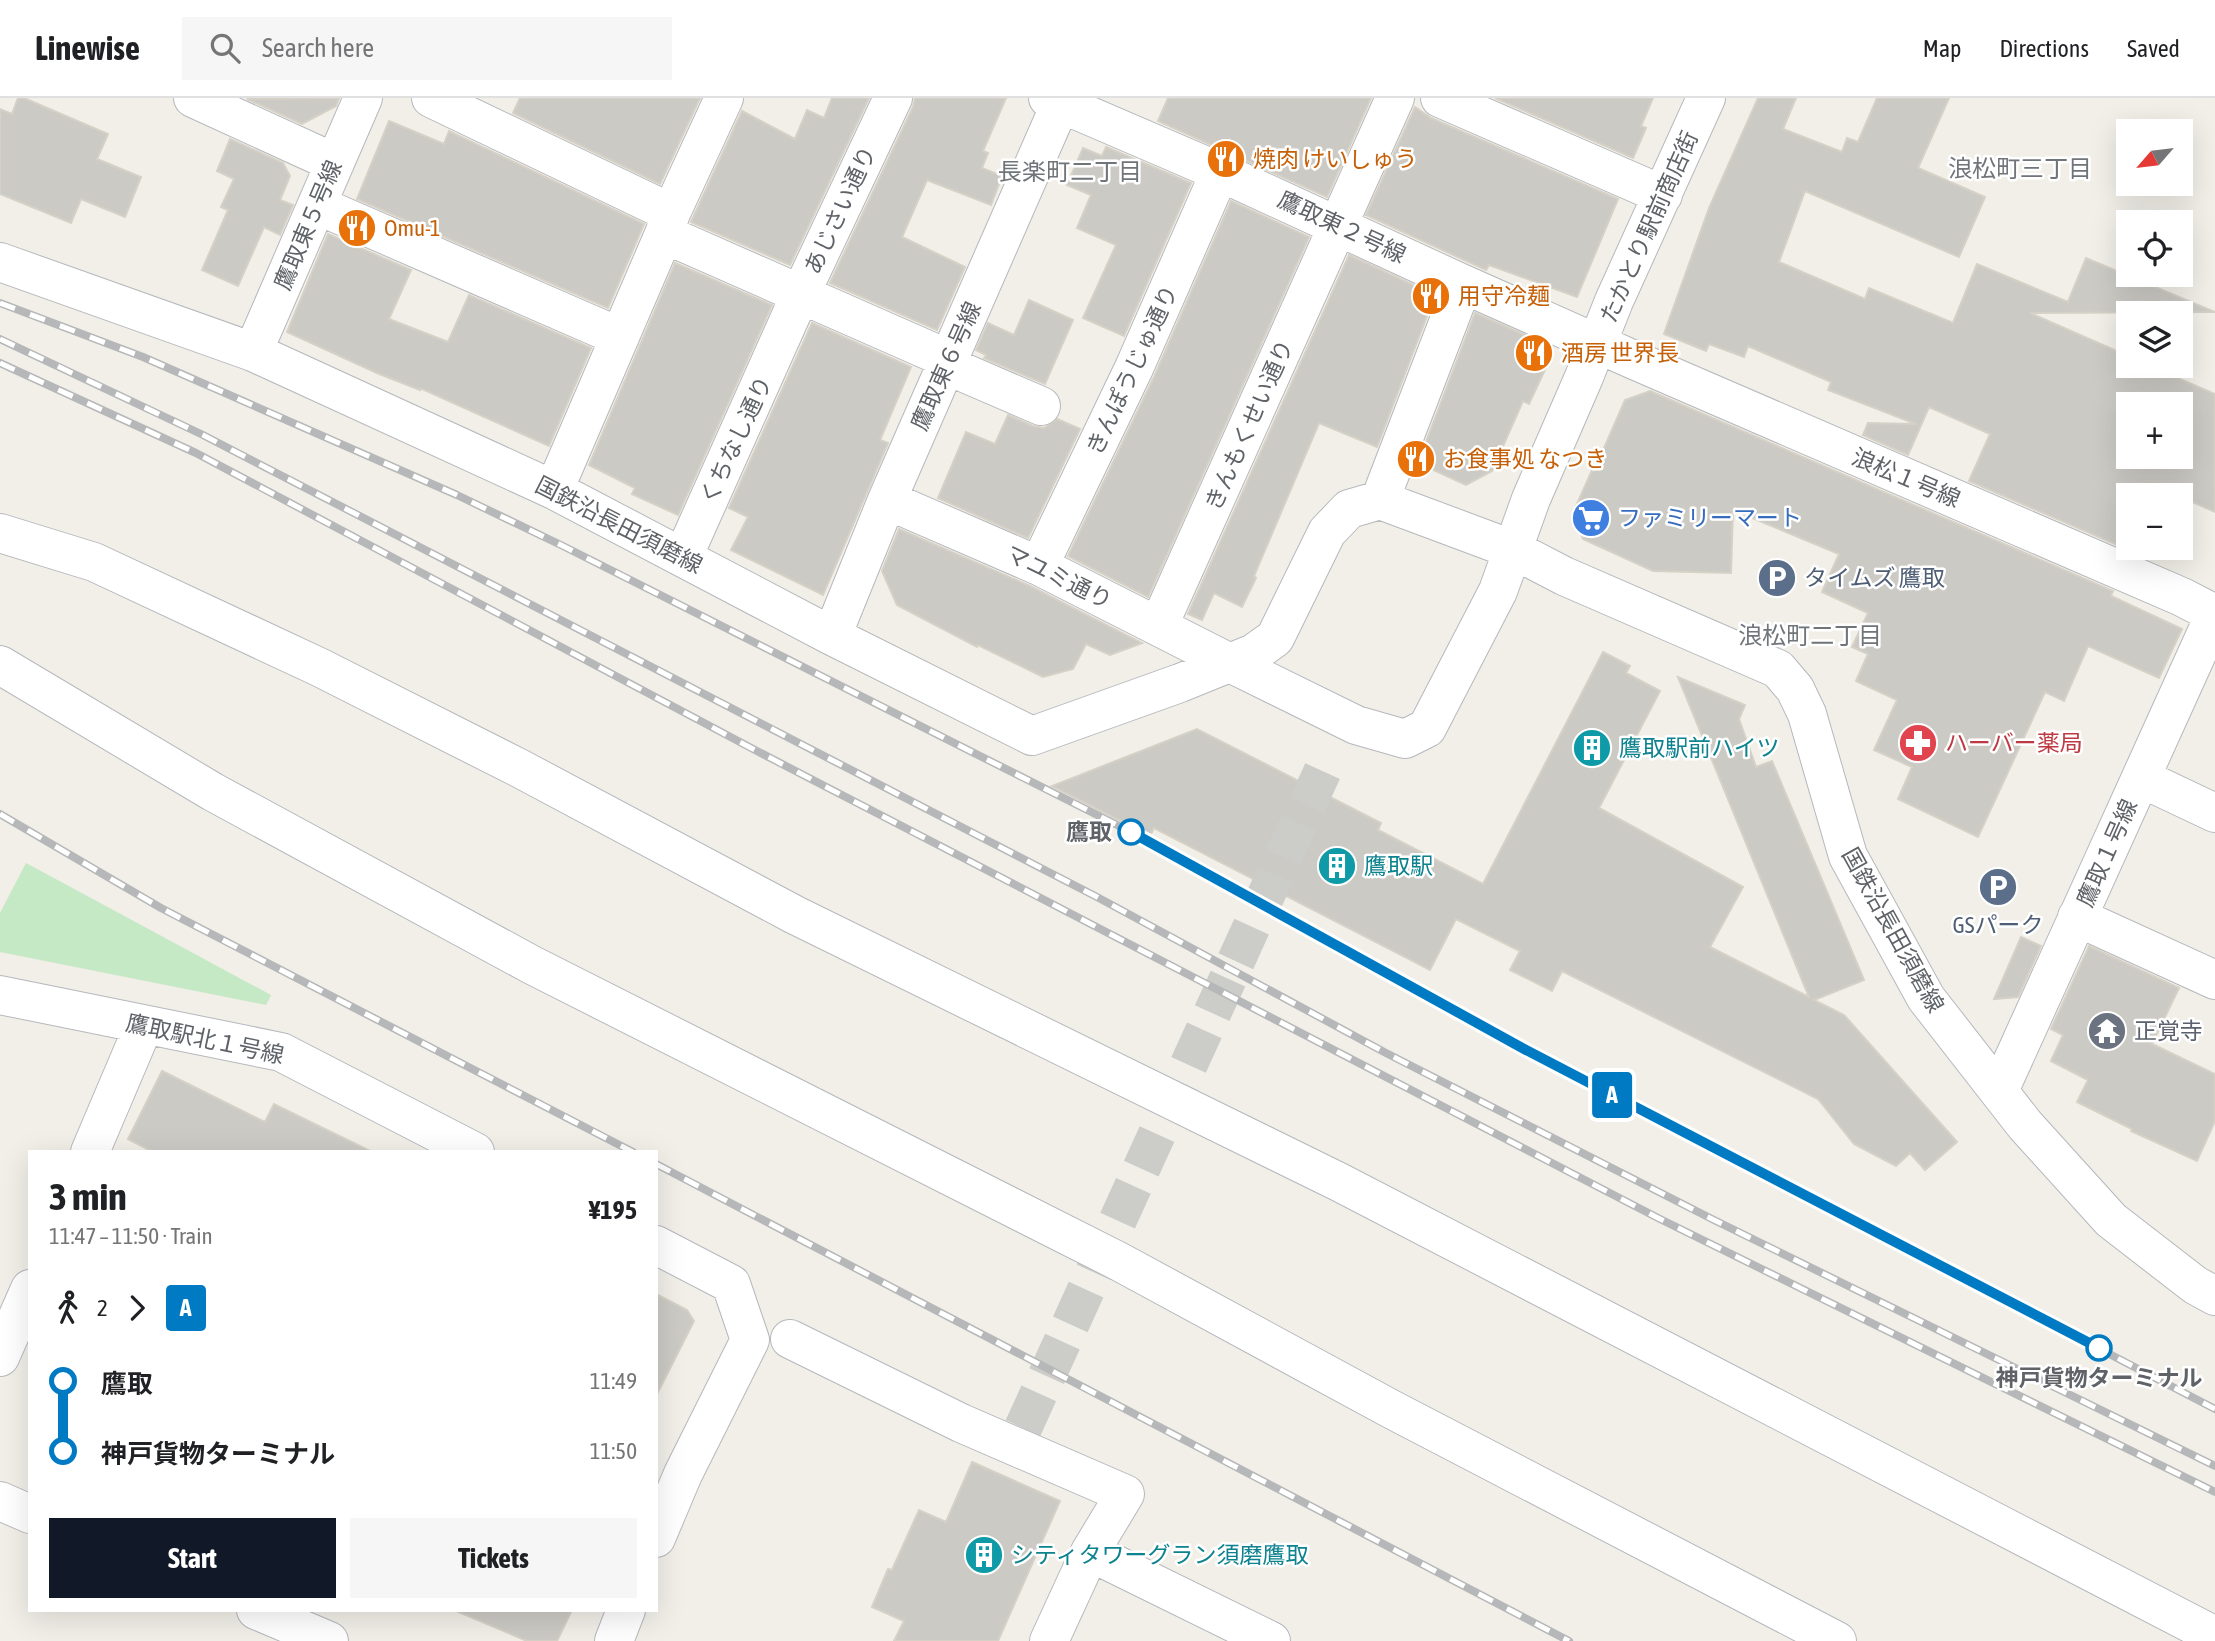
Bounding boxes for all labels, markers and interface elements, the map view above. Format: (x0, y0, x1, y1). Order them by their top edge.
search box (182, 17, 672, 80)
text: Linewise (35, 29, 140, 67)
icon: search (206, 29, 244, 67)
text: Search here (262, 33, 374, 63)
text: Map (1923, 35, 1961, 62)
text: Directions (1999, 35, 2089, 62)
text: Saved (2127, 35, 2180, 62)
north arrow (2116, 119, 2193, 196)
map controls (2116, 119, 2193, 560)
street label: たかとり駅前商店街 (1595, 127, 1703, 327)
restaurant icon: 焼肉 けいしゅう (1205, 138, 1247, 180)
street label: あじさい通り (799, 142, 881, 278)
place label: 焼肉 けいしゅう (1253, 146, 1417, 172)
district label: 浪松町三丁目 (1948, 155, 2092, 182)
street label: 鷹取東５号線 (269, 156, 347, 294)
district label: 長楽町二丁目 (998, 158, 1142, 185)
street label: 鷹取東２号線 (1274, 186, 1410, 268)
restaurant icon: Omu-1 (336, 207, 378, 249)
button: locate (2116, 210, 2193, 287)
place label: Omu-1 (384, 215, 441, 241)
restaurant icon: 用守冷麺 (1410, 275, 1452, 317)
street label: きんぽうじゅ通り (1081, 281, 1183, 459)
place label: 用守冷麺 (1458, 283, 1550, 309)
street label: 鷹取東６号線 (906, 298, 986, 434)
button: layers (2116, 301, 2193, 378)
restaurant icon: 酒房 世界長 (1513, 332, 1555, 374)
street label: きんもくせい通り (1200, 336, 1298, 514)
place label: 酒房 世界長 (1561, 340, 1679, 366)
street label: くちなし通り (695, 372, 777, 508)
button: + (2116, 392, 2193, 469)
restaurant icon: お食事処 なつき (1395, 438, 1437, 480)
street label: 浪松１号線 (1848, 444, 1964, 512)
place label: お食事処 なつき (1443, 446, 1607, 472)
street label: 国鉄沿長田須磨線 (531, 472, 707, 578)
button: − (2116, 483, 2193, 560)
supermarket icon: ファミリーマート (1570, 497, 1612, 539)
place label: ファミリーマート (1618, 505, 1802, 531)
street label: マユミ通り (1002, 540, 1116, 614)
parking icon: タイムズ 鷹取 (1756, 557, 1798, 599)
place label: タイムズ 鷹取 (1804, 565, 1945, 591)
district label: 浪松町二丁目 (1738, 622, 1882, 649)
pharmacy icon: ハーバー薬局 (1897, 722, 1939, 764)
building icon: 鷹取駅前ハイツ (1571, 727, 1613, 769)
place label: ハーバー薬局 (1945, 730, 2083, 756)
place label: 鷹取駅前ハイツ (1619, 735, 1780, 761)
street label: 鷹取１号線 (2072, 795, 2142, 911)
place label: 鷹取 (1066, 819, 1112, 845)
marker: 鷹取 (1118, 819, 1144, 845)
street label: 国鉄沿長田須磨線 (1837, 843, 1949, 1017)
building icon: 鷹取駅 (1316, 845, 1358, 887)
place label: 鷹取駅 (1364, 853, 1433, 879)
parking icon: GSパーク (1977, 866, 2019, 908)
place label: GSパーク (1953, 912, 2043, 938)
street label: 鷹取駅北１号線 (124, 1010, 286, 1068)
temple icon: 正覚寺 (2086, 1010, 2128, 1052)
place label: 正覚寺 (2134, 1018, 2203, 1044)
line badge: A (1589, 1072, 1635, 1118)
text: A (1606, 1081, 1618, 1108)
text: 3 min (49, 1175, 127, 1218)
text: ¥195 (589, 1195, 637, 1225)
text: 11:47 – 11:50 · Train (49, 1223, 213, 1249)
icon: walk (49, 1289, 87, 1327)
icon: forward (118, 1289, 156, 1327)
text: A (180, 1294, 192, 1321)
text: 2 (97, 1295, 108, 1321)
marker: 神戸貨物ターミナル (2086, 1335, 2112, 1361)
place label: 神戸貨物ターミナル (1996, 1365, 2203, 1391)
text: 11:49 (590, 1368, 637, 1394)
text: 鷹取 (101, 1369, 153, 1399)
text: 11:50 (590, 1438, 637, 1464)
text: 神戸貨物ターミナル (101, 1439, 335, 1469)
button: Start (49, 1518, 336, 1598)
button: Tickets (350, 1518, 637, 1598)
building icon: シティタワーグラン須磨鷹取 (963, 1534, 1005, 1576)
place label: シティタワーグラン須磨鷹取 (1011, 1542, 1309, 1568)

